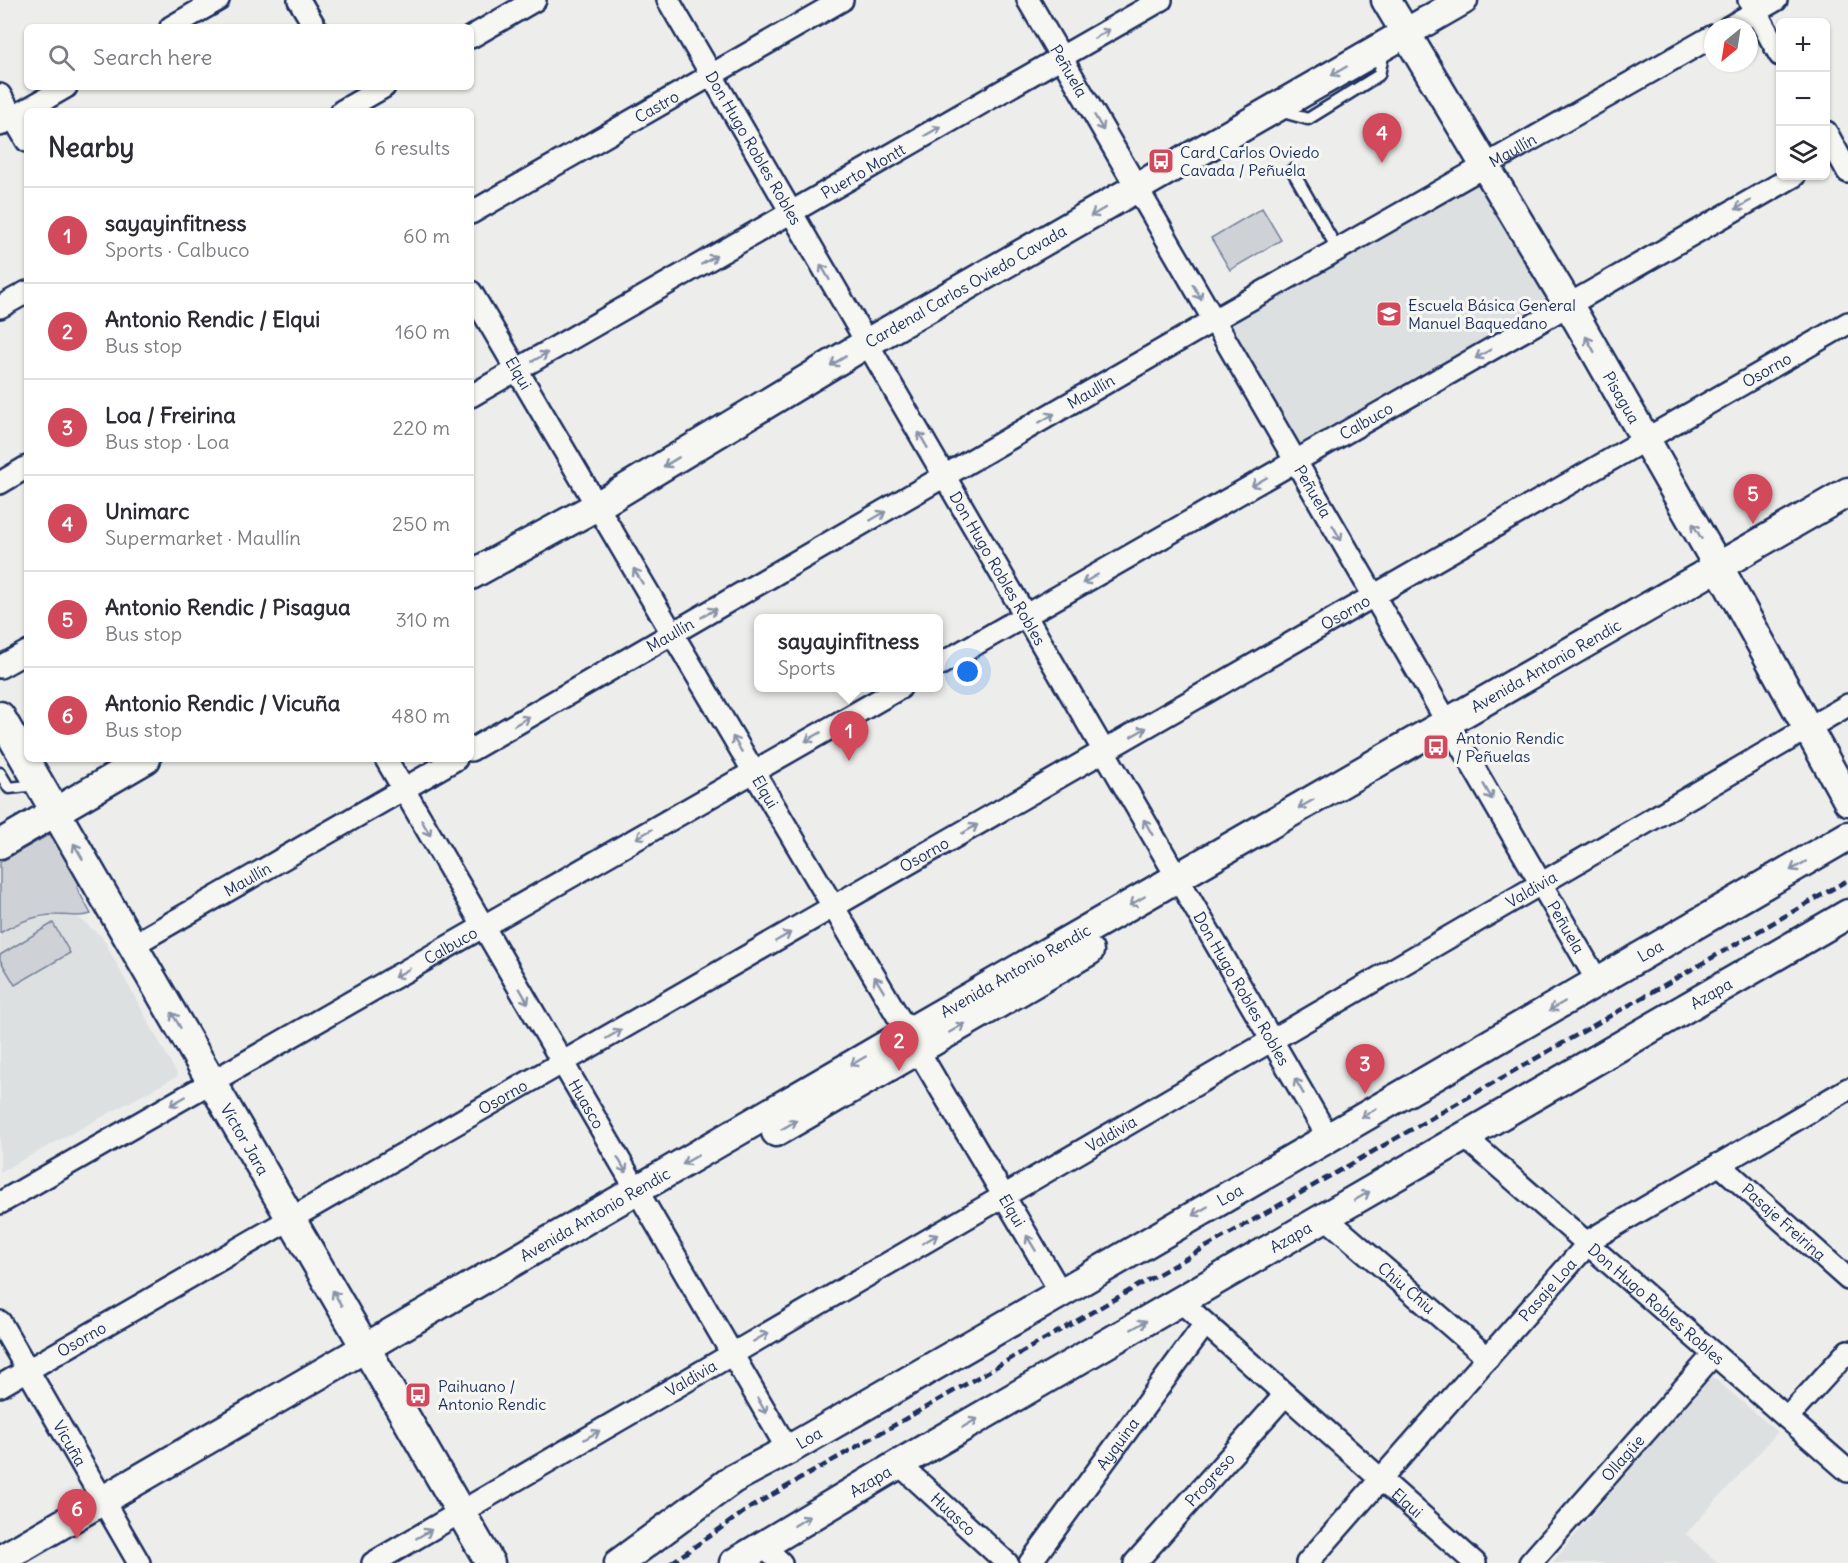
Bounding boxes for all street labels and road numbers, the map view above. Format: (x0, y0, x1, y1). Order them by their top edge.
street label: Peñuela (1046, 41, 1092, 101)
street label: Don Hugo Robles Robles (701, 67, 806, 228)
street label: Castro (631, 86, 682, 127)
street label: Maullín (1485, 129, 1540, 171)
street label: Puerto Montt (817, 139, 909, 203)
street label: Cardenal Carlos Oviedo Cavada (862, 220, 1070, 352)
street label: Osorno (1738, 348, 1795, 392)
street label: Elqui (501, 353, 536, 393)
street label: Pisagua (1599, 368, 1644, 427)
street label: Maullín (1063, 370, 1118, 413)
street label: Calbuco (1336, 398, 1396, 444)
street label: Peñuela (1290, 461, 1336, 521)
street label: Don Hugo Robles Robles (945, 488, 1050, 649)
street label: Osorno (1317, 590, 1373, 634)
street label: Maullín (643, 613, 697, 656)
street label: Avenida Antonio Rendic (1467, 615, 1625, 717)
street label: Elqui (748, 772, 783, 812)
street label: Osorno (896, 832, 952, 876)
street label: Maullín (220, 858, 275, 901)
street label: Valdivia (1502, 867, 1560, 912)
street label: Peñuela (1543, 897, 1589, 957)
street label: Don Hugo Robles Robles (1189, 908, 1294, 1069)
street label: Avenida Antonio Rendic (937, 920, 1094, 1022)
street label: Calbuco (420, 922, 481, 968)
street label: Loa (1634, 936, 1667, 966)
street label: Azapa (1686, 973, 1736, 1013)
street label: Osorno (475, 1075, 531, 1119)
street label: Huasco (564, 1075, 609, 1132)
street label: Víctor Jara (216, 1100, 273, 1179)
street label: Valdivia (1082, 1111, 1140, 1156)
street label: Avenida Antonio Rendic (516, 1163, 673, 1266)
street label: Pasaje Freirina (1738, 1179, 1830, 1265)
street label: Loa (1213, 1180, 1246, 1210)
street label: Elqui (995, 1190, 1030, 1230)
street label: Azapa (1266, 1217, 1315, 1257)
street label: Don Hugo Robles Robles (1584, 1239, 1729, 1369)
street label: Pasaje Loa (1514, 1254, 1581, 1325)
street label: Chiu Chiu (1374, 1257, 1439, 1318)
street label: Osorno (53, 1317, 110, 1361)
street label: Valdivia (662, 1355, 720, 1401)
street label: Ayquina (1092, 1414, 1143, 1474)
street label: Vicuña (49, 1417, 91, 1470)
street label: Loa (792, 1423, 826, 1453)
street label: Ollagüe (1597, 1430, 1648, 1485)
street label: Progreso (1181, 1449, 1239, 1510)
street label: Azapa (846, 1461, 895, 1501)
street label: Elqui (1388, 1484, 1427, 1522)
street label: Huasco (927, 1488, 980, 1540)

